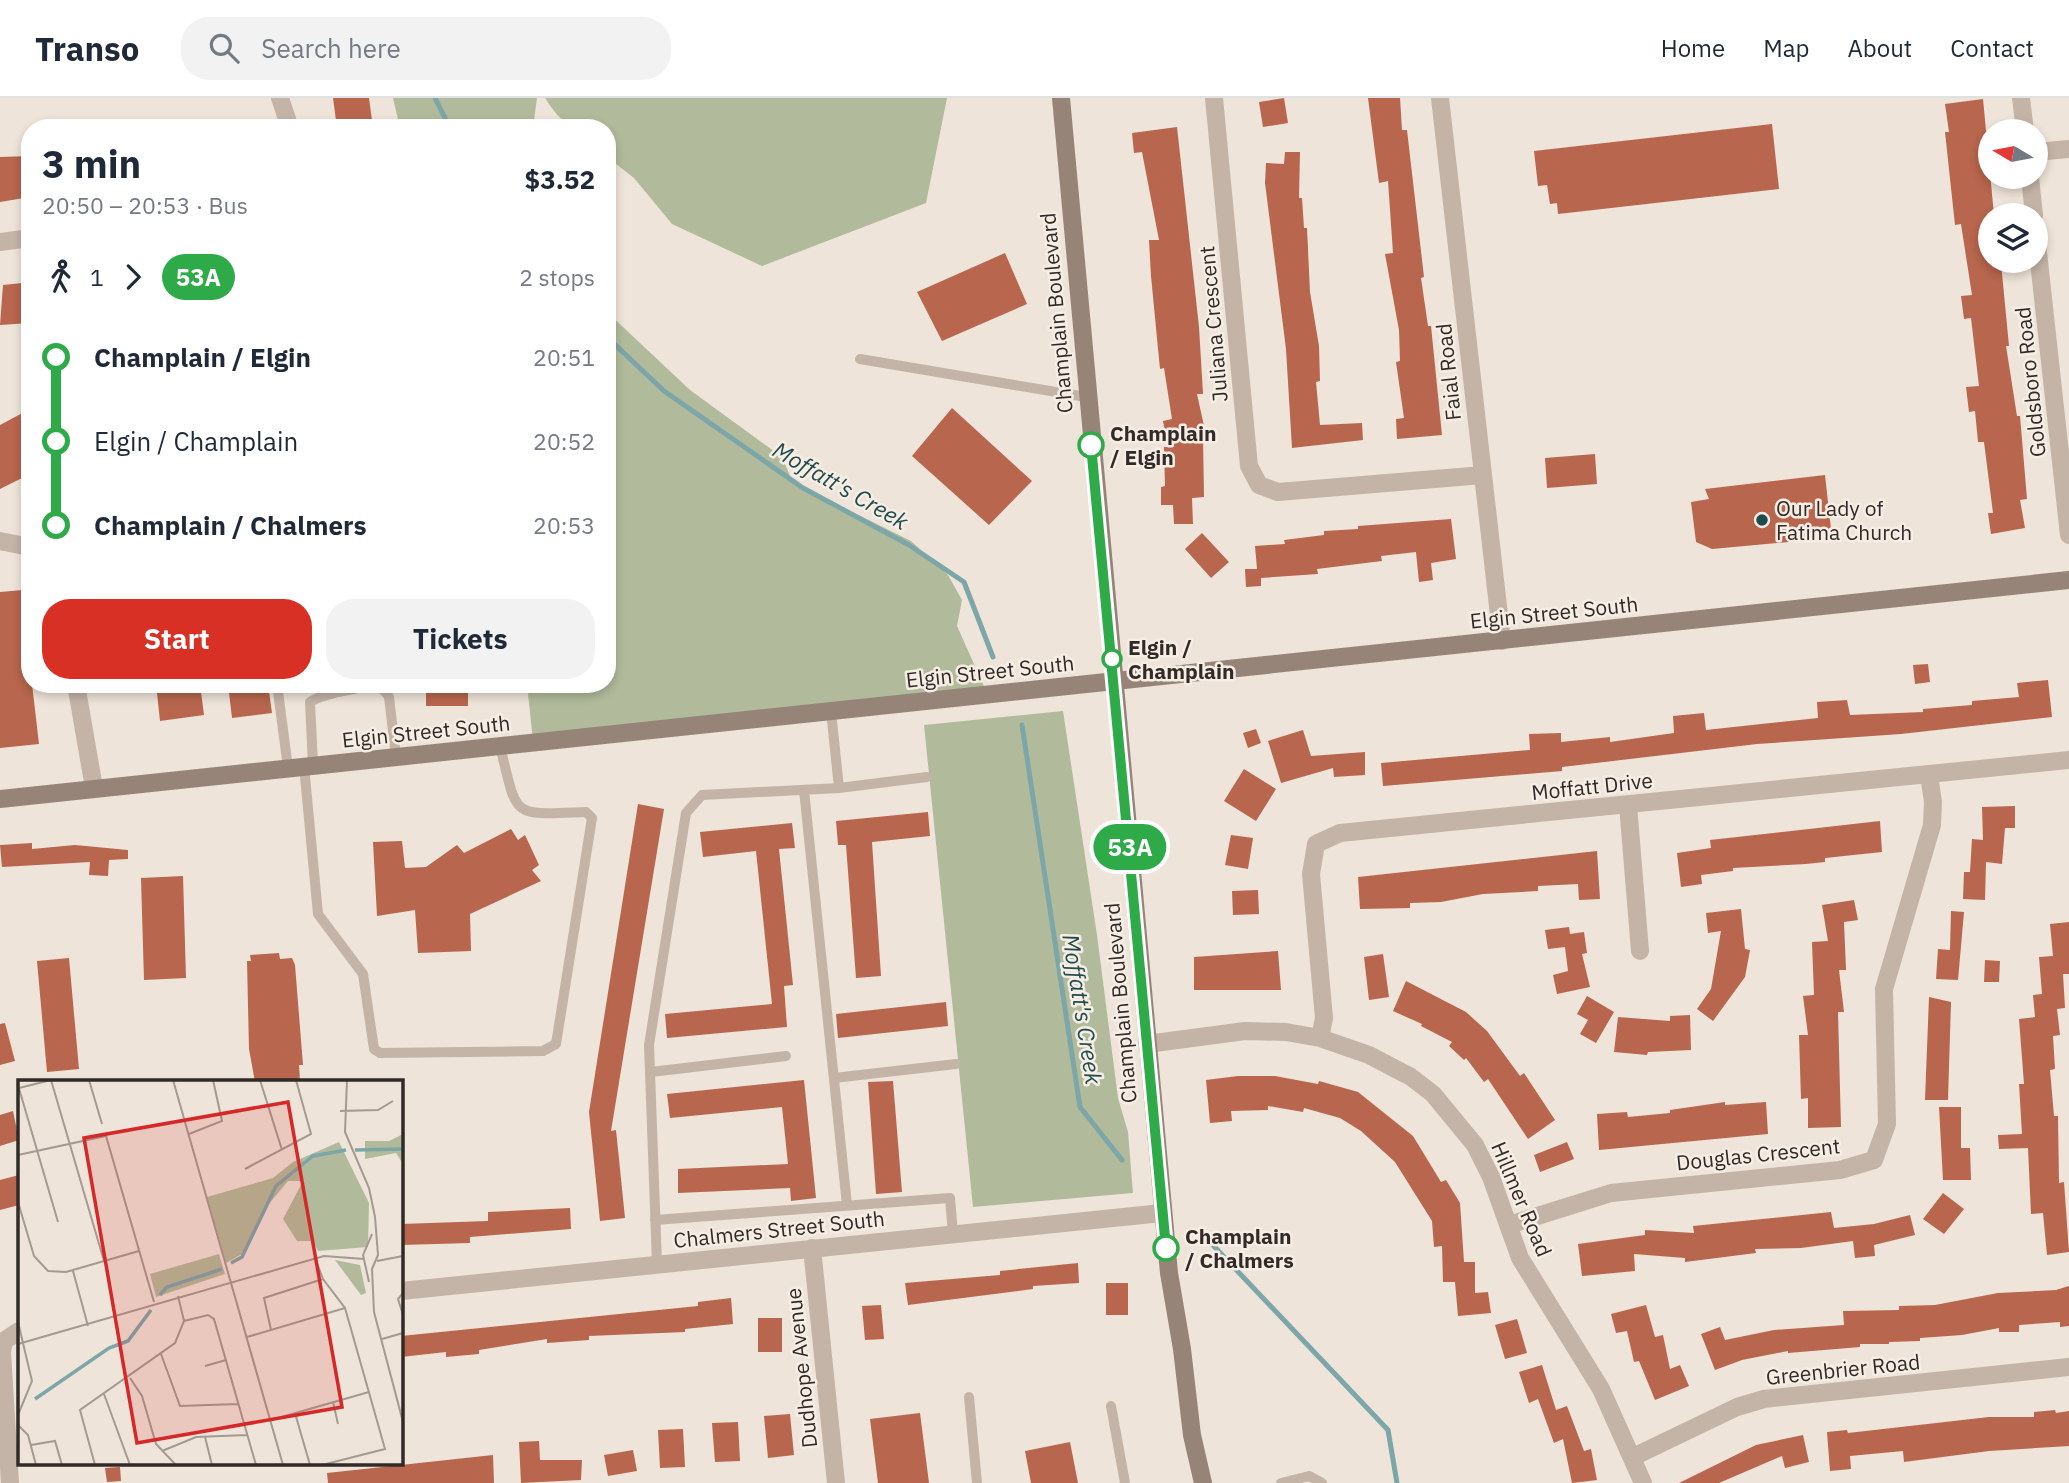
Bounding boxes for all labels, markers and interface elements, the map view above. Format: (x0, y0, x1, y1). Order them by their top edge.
search box (181, 17, 671, 80)
text: Transo (35, 27, 139, 70)
icon: search (205, 29, 243, 67)
text: Search here (261, 31, 401, 65)
text: Home (1661, 32, 1725, 64)
text: Map (1763, 32, 1809, 64)
text: About (1847, 32, 1912, 64)
text: Contact (1950, 32, 2034, 64)
north arrow (1978, 119, 2048, 189)
map controls (1978, 119, 2048, 273)
text: 3 min (42, 139, 141, 188)
text: $3.52 (525, 162, 595, 196)
text: 20:50 – 20:53 · Bus (42, 190, 248, 220)
button: layers (1978, 203, 2048, 273)
street label: Champlain Boulevard (1033, 211, 1079, 415)
street label: Juliana Crescent (1192, 245, 1234, 403)
icon: walk (42, 258, 80, 296)
icon: forward (114, 258, 152, 296)
text: 53A (176, 261, 221, 293)
text: 1 (90, 262, 104, 292)
text: 2 stops (519, 262, 595, 292)
street label: Goldsboro Road (2008, 305, 2052, 459)
street label: Faial Road (1429, 322, 1467, 422)
text: Champlain / Elgin (94, 340, 311, 374)
text: 20:51 (533, 342, 595, 372)
place label: Champlain / Elgin (1110, 419, 1217, 471)
text: Elgin / Champlain (94, 424, 298, 458)
text: 20:52 (533, 426, 595, 456)
marker: Champlain / Elgin (1078, 432, 1104, 458)
water label: Moffatt's Creek (768, 434, 915, 536)
place label: Our Lady of Fatima Church (1776, 494, 1912, 546)
text: Champlain / Chalmers (94, 508, 367, 542)
text: 20:53 (533, 510, 595, 540)
marker: Our Lady of Fatima Church (1754, 512, 1770, 528)
street label: Elgin Street South (1469, 589, 1639, 635)
button: Start (42, 599, 312, 679)
button: Tickets (326, 599, 595, 679)
place label: Elgin / Champlain (1128, 633, 1235, 685)
street label: Elgin Street South (905, 648, 1075, 694)
marker: Elgin / Champlain (1102, 649, 1122, 669)
street label: Elgin Street South (341, 708, 511, 754)
street label: Moffatt Drive (1530, 766, 1654, 806)
line badge: 53A (1090, 824, 1170, 870)
text: 53A (1107, 831, 1153, 863)
street label: Champlain Boulevard (1097, 901, 1143, 1105)
water label: Moffatt's Creek (1056, 932, 1110, 1087)
inset map (18, 1080, 402, 1466)
street label: Douglas Crescent (1675, 1131, 1841, 1177)
street label: Hillmer Road (1485, 1137, 1559, 1261)
street label: Chalmers Street South (672, 1204, 886, 1254)
place label: Champlain / Chalmers (1185, 1222, 1294, 1274)
marker: Champlain / Chalmers (1153, 1235, 1179, 1261)
street label: Dudhope Avenue (779, 1287, 823, 1449)
street label: Greenbrier Road (1765, 1347, 1921, 1391)

